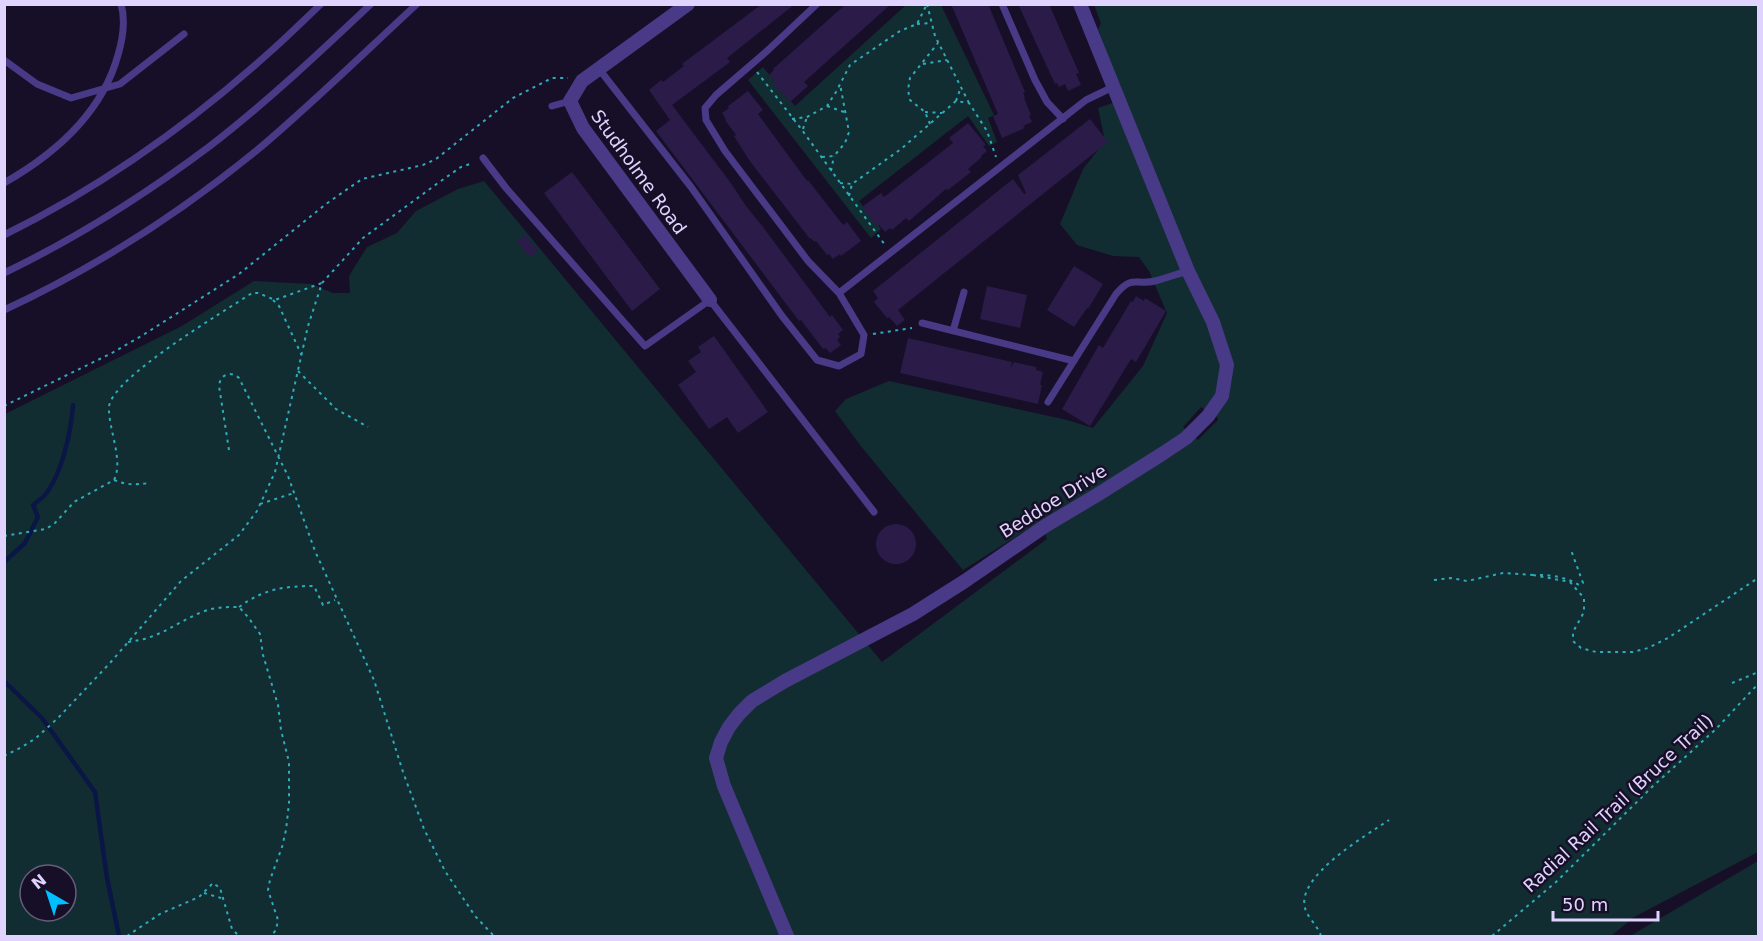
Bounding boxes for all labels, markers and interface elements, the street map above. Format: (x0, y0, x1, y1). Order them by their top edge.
street label: Studholme Road (587, 106, 691, 238)
street label: Beddoe Drive (996, 460, 1110, 542)
street label: Radial Rail Trail (Bruce Trail) (1519, 710, 1717, 896)
north arrow (18, 863, 78, 923)
text: N (28, 870, 50, 893)
scale bar (1553, 884, 1658, 922)
text: 50 m (1562, 894, 1608, 915)

